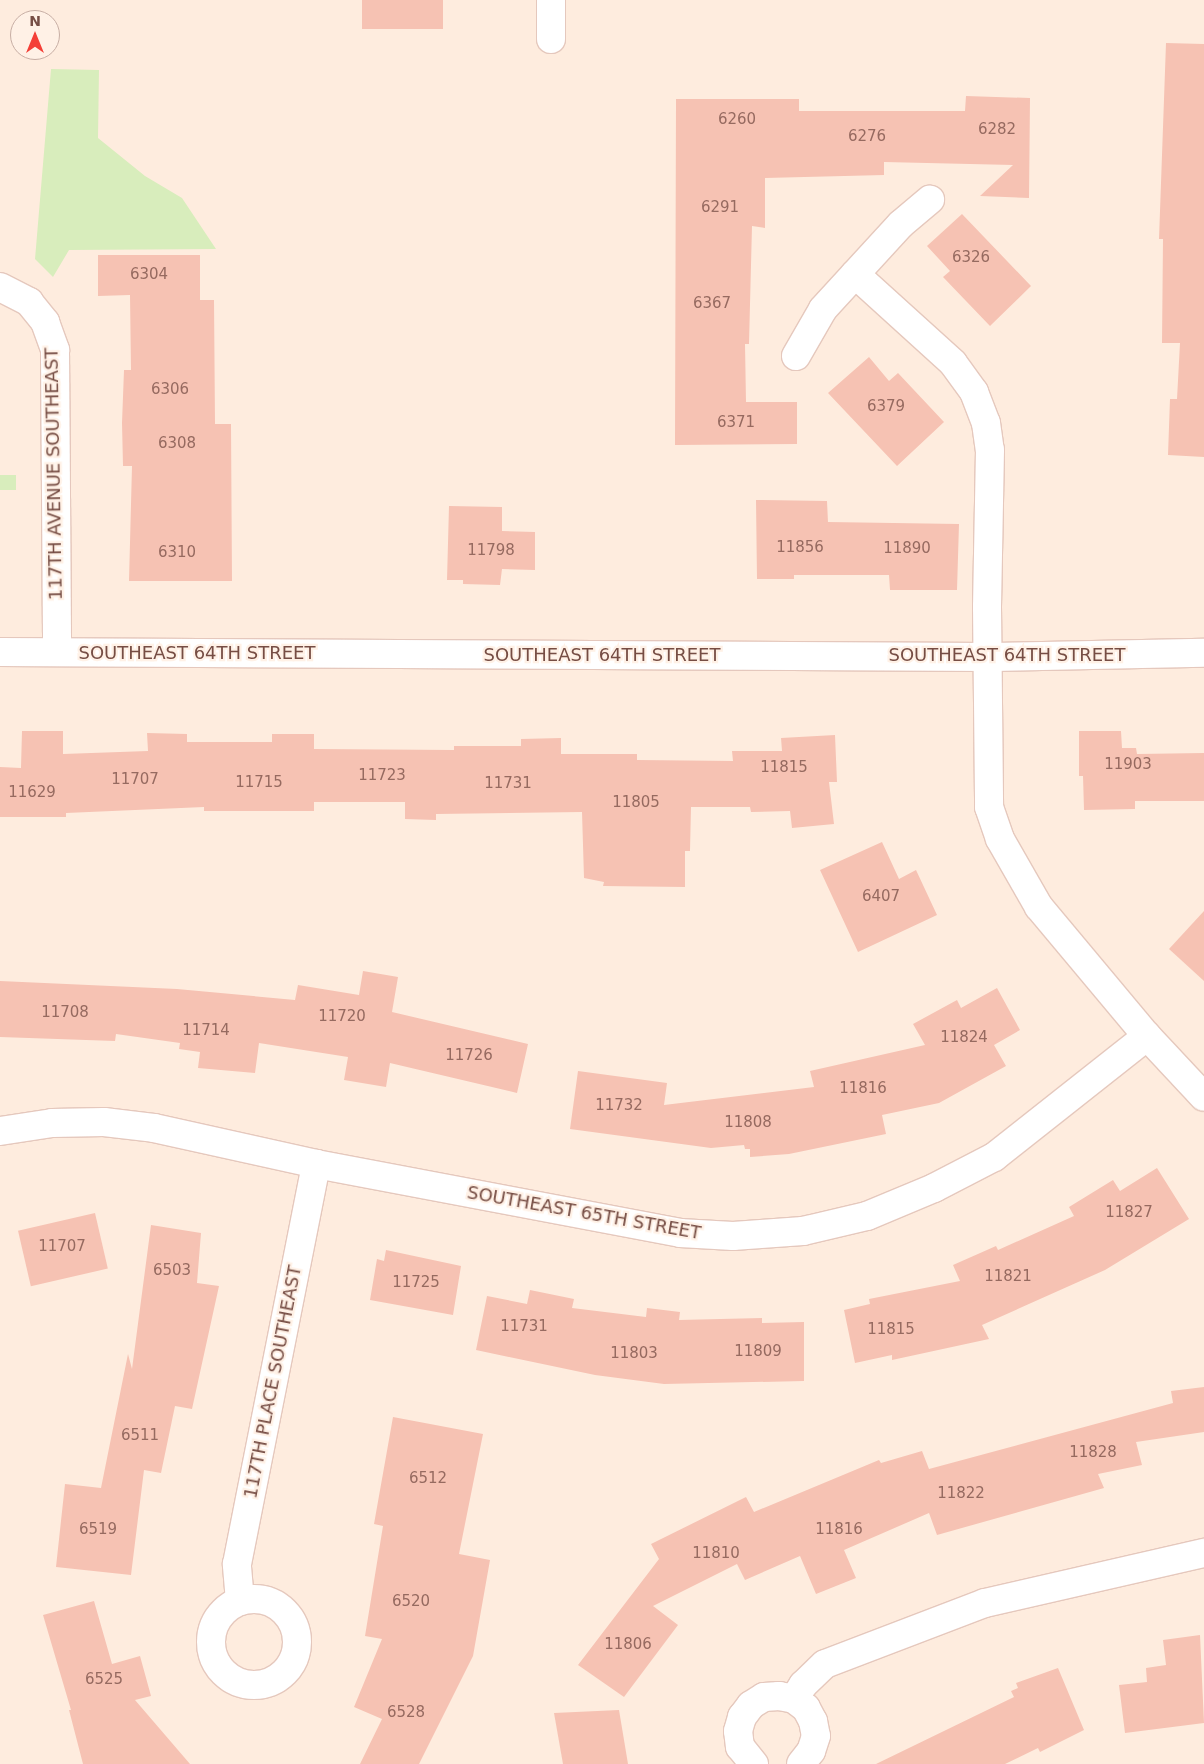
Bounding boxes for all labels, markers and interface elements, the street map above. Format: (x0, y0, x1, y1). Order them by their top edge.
north arrow (10, 10, 60, 60)
text: N (29, 13, 41, 29)
house number: 6260 (718, 111, 756, 129)
house number: 6282 (978, 121, 1016, 139)
house number: 6276 (848, 128, 886, 146)
house number: 6291 (701, 199, 739, 217)
house number: 6326 (952, 249, 990, 267)
house number: 6304 (130, 266, 168, 284)
house number: 6367 (693, 295, 731, 313)
street label: 117TH AVENUE SOUTHEAST (41, 348, 67, 600)
house number: 6306 (151, 381, 189, 399)
house number: 6379 (867, 398, 905, 416)
house number: 6371 (717, 414, 755, 432)
house number: 6308 (158, 435, 196, 453)
house number: 11856 (776, 539, 824, 557)
house number: 11890 (883, 540, 931, 558)
house number: 11798 (467, 542, 515, 560)
house number: 6310 (158, 544, 196, 562)
street label: SOUTHEAST 64TH STREET (79, 642, 315, 664)
street label: SOUTHEAST 64TH STREET (484, 644, 720, 666)
street label: SOUTHEAST 64TH STREET (889, 644, 1125, 666)
house number: 11903 (1104, 756, 1152, 774)
house number: 11815 (760, 759, 808, 777)
house number: 11723 (358, 767, 406, 785)
house number: 11707 (111, 771, 159, 789)
house number: 11715 (235, 774, 283, 792)
house number: 11731 (484, 775, 532, 793)
house number: 11629 (8, 784, 56, 802)
house number: 11805 (612, 794, 660, 812)
house number: 6407 (862, 888, 900, 906)
house number: 11708 (41, 1004, 89, 1022)
house number: 11720 (318, 1008, 366, 1026)
house number: 11714 (182, 1022, 230, 1040)
house number: 11824 (940, 1029, 988, 1047)
house number: 11726 (445, 1047, 493, 1065)
house number: 11816 (839, 1080, 887, 1098)
house number: 11732 (595, 1097, 643, 1115)
house number: 11808 (724, 1114, 772, 1132)
street label: SOUTHEAST 65TH STREET (465, 1182, 703, 1244)
house number: 11827 (1105, 1204, 1153, 1222)
house number: 11707 (38, 1238, 86, 1256)
house number: 6503 (153, 1262, 191, 1280)
street label: 117TH PLACE SOUTHEAST (240, 1264, 306, 1500)
house number: 11821 (984, 1268, 1032, 1286)
house number: 11725 (392, 1274, 440, 1292)
house number: 11731 (500, 1318, 548, 1336)
house number: 11815 (867, 1321, 915, 1339)
house number: 11809 (734, 1343, 782, 1361)
house number: 11803 (610, 1345, 658, 1363)
house number: 6511 (121, 1427, 159, 1445)
house number: 11828 (1069, 1444, 1117, 1462)
house number: 6512 (409, 1470, 447, 1488)
house number: 11822 (937, 1485, 985, 1503)
house number: 6519 (79, 1521, 117, 1539)
house number: 11816 (815, 1521, 863, 1539)
house number: 11810 (692, 1545, 740, 1563)
house number: 6520 (392, 1593, 430, 1611)
house number: 11806 (604, 1636, 652, 1654)
house number: 6525 (85, 1671, 123, 1689)
house number: 6528 (387, 1704, 425, 1722)

